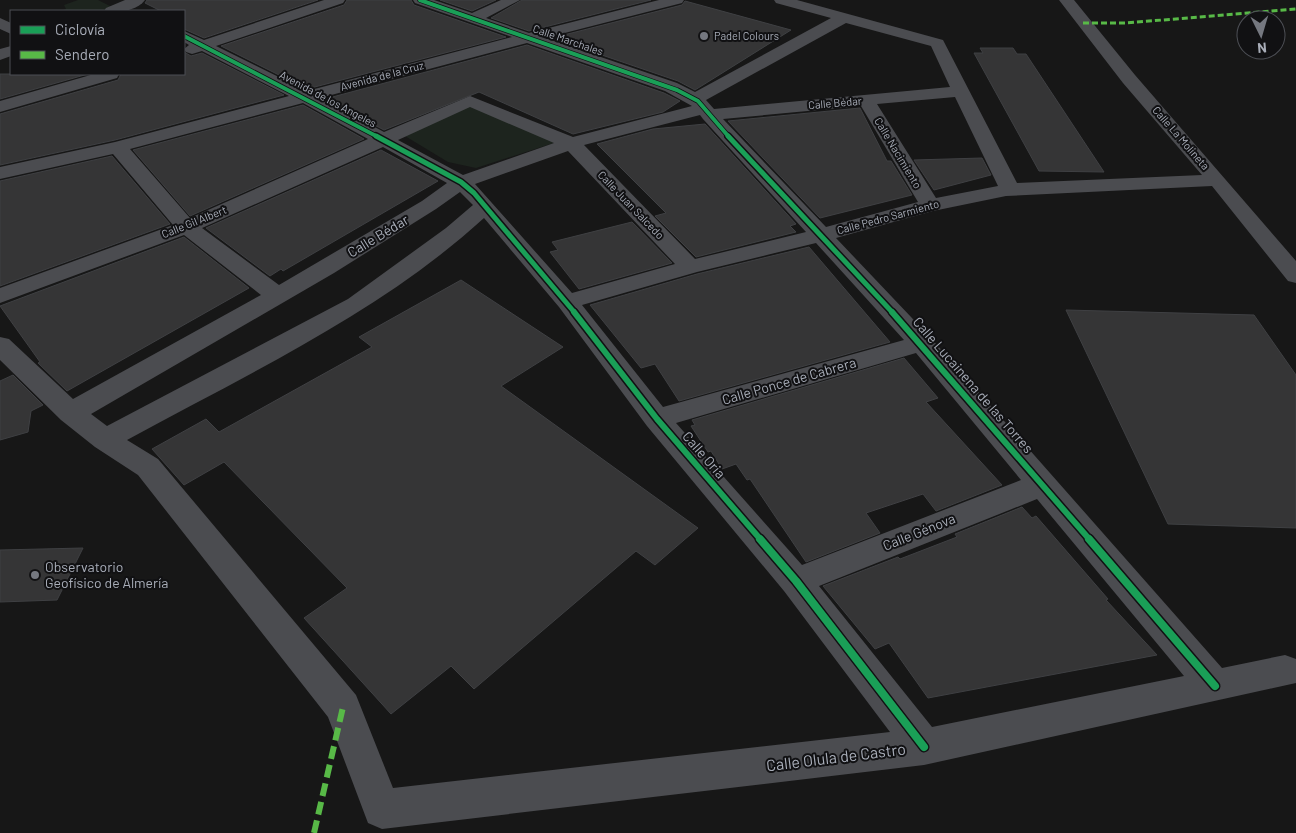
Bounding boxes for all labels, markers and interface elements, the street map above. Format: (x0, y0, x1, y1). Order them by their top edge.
legend (10, 10, 185, 75)
north arrow (1236, 10, 1286, 60)
text: Ciclovía (55, 20, 105, 38)
street label: Calle Marchales (531, 21, 605, 58)
place label: Padel Colours (714, 29, 779, 42)
marker: Padel Colours (698, 30, 710, 42)
text: N (1257, 40, 1268, 57)
text: Sendero (55, 45, 109, 63)
street label: Avenida de la Cruz (339, 58, 425, 93)
street label: Avenida de los Angeles (278, 68, 379, 130)
street label: Calle Bédar (808, 94, 862, 111)
street label: Calle La Molineta (1150, 103, 1212, 172)
street label: Calle Nacimiento (872, 115, 925, 191)
street label: Calle Juan Salcedo (596, 168, 667, 241)
street label: Calle Pedro Sarmiento (835, 197, 940, 236)
street label: Calle Gil Albert (159, 203, 228, 240)
street label: Calle Bédar (344, 211, 411, 260)
street label: Calle Lucainena de las Torres (910, 313, 1037, 456)
street label: Calle Ponce de Cabrera (720, 353, 858, 408)
street label: Calle Oria (679, 428, 729, 482)
street label: Calle Génova (880, 509, 958, 554)
place label: Observatorio Geofísico de Almería (45, 558, 168, 591)
marker: Observatorio Geofísico de Almería (29, 569, 41, 581)
street label: Calle Olula de Castro (765, 739, 907, 774)

